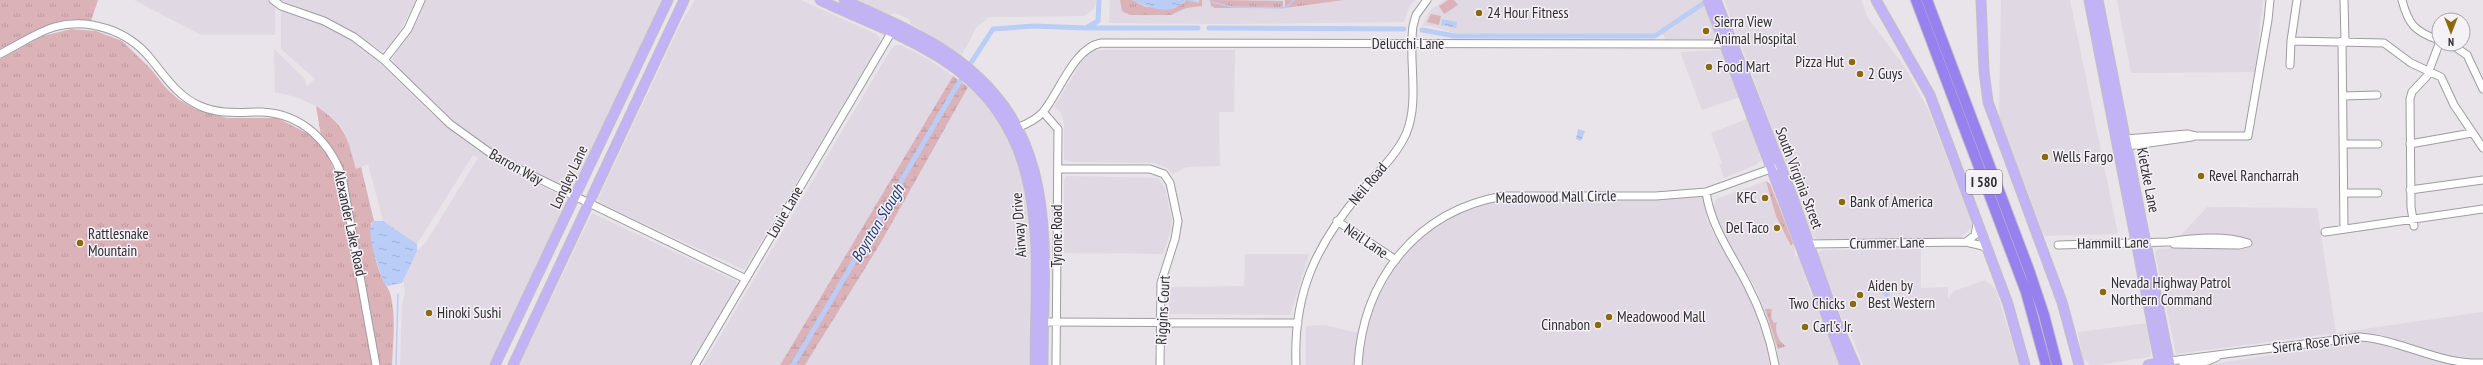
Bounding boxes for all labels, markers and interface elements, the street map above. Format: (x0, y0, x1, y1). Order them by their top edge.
place label: 24 Hour Fitness (1487, 3, 1569, 22)
marker: 24 Hour Fitness (1474, 8, 1484, 18)
place label: Sierra View Animal Hospital (1714, 12, 1797, 48)
north arrow (2431, 12, 2471, 52)
marker: Sierra View Animal Hospital (1701, 26, 1711, 36)
street label: Delucchi Lane (1372, 34, 1444, 53)
text: N (2448, 35, 2454, 49)
place label: Pizza Hut (1795, 52, 1844, 71)
place label: Food Mart (1717, 57, 1770, 76)
marker: Pizza Hut (1847, 57, 1857, 67)
marker: Food Mart (1704, 62, 1714, 72)
place label: 2 Guys (1868, 64, 1903, 83)
marker: 2 Guys (1855, 69, 1865, 79)
street label: South Virginia Street (1771, 124, 1828, 231)
street label: Longley Lane (546, 142, 591, 211)
street label: Barron Way (486, 144, 547, 189)
street label: Kietzke Lane (2133, 146, 2164, 214)
place label: Wells Fargo (2053, 147, 2113, 166)
marker: Wells Fargo (2040, 152, 2050, 162)
street label: Neil Road (1344, 158, 1391, 209)
place label: Revel Rancharrah (2209, 166, 2299, 185)
street label: Alexander Lake Road (330, 168, 371, 278)
road number: I 580 (1966, 170, 2002, 194)
marker: Revel Rancharrah (2196, 171, 2206, 181)
water label: Boynton Slough (846, 180, 909, 266)
street label: Louie Lane (762, 183, 807, 241)
street label: Meadowood Mall Circle (1495, 186, 1617, 207)
place label: KFC (1737, 188, 1757, 207)
street label: Airway Drive (1007, 192, 1030, 258)
place label: Bank of America (1850, 192, 1933, 211)
marker: KFC (1760, 193, 1770, 203)
marker: Bank of America (1837, 197, 1847, 207)
street label: Tyrone Road (1047, 205, 1066, 267)
place label: Del Taco (1726, 218, 1769, 237)
street label: Neil Lane (1341, 219, 1392, 262)
marker: Del Taco (1772, 223, 1782, 233)
place label: Rattlesnake Mountain (88, 224, 149, 260)
street label: Crummer Lane (1849, 232, 1925, 253)
street label: Hammill Lane (2077, 232, 2149, 253)
marker: Rattlesnake Mountain (75, 238, 85, 248)
place label: Nevada Highway Patrol Northern Command (2111, 273, 2231, 309)
street label: Riggins Court (1151, 275, 1174, 345)
place label: Aiden by Best Western (1868, 276, 1935, 312)
marker: Nevada Highway Patrol Northern Command (2098, 287, 2108, 297)
marker: Aiden by Best Western (1855, 290, 1865, 300)
place label: Two Chicks (1789, 294, 1845, 313)
marker: Two Chicks (1848, 299, 1858, 309)
place label: Hinoki Sushi (437, 303, 501, 322)
place label: Meadowood Mall (1617, 307, 1706, 326)
marker: Hinoki Sushi (424, 308, 434, 318)
marker: Meadowood Mall (1604, 312, 1614, 322)
place label: Cinnabon (1541, 315, 1590, 334)
place label: Carl's Jr. (1813, 317, 1853, 336)
marker: Cinnabon (1593, 320, 1603, 330)
marker: Carl's Jr. (1800, 322, 1810, 332)
street label: Sierra Rose Drive (2271, 328, 2361, 357)

